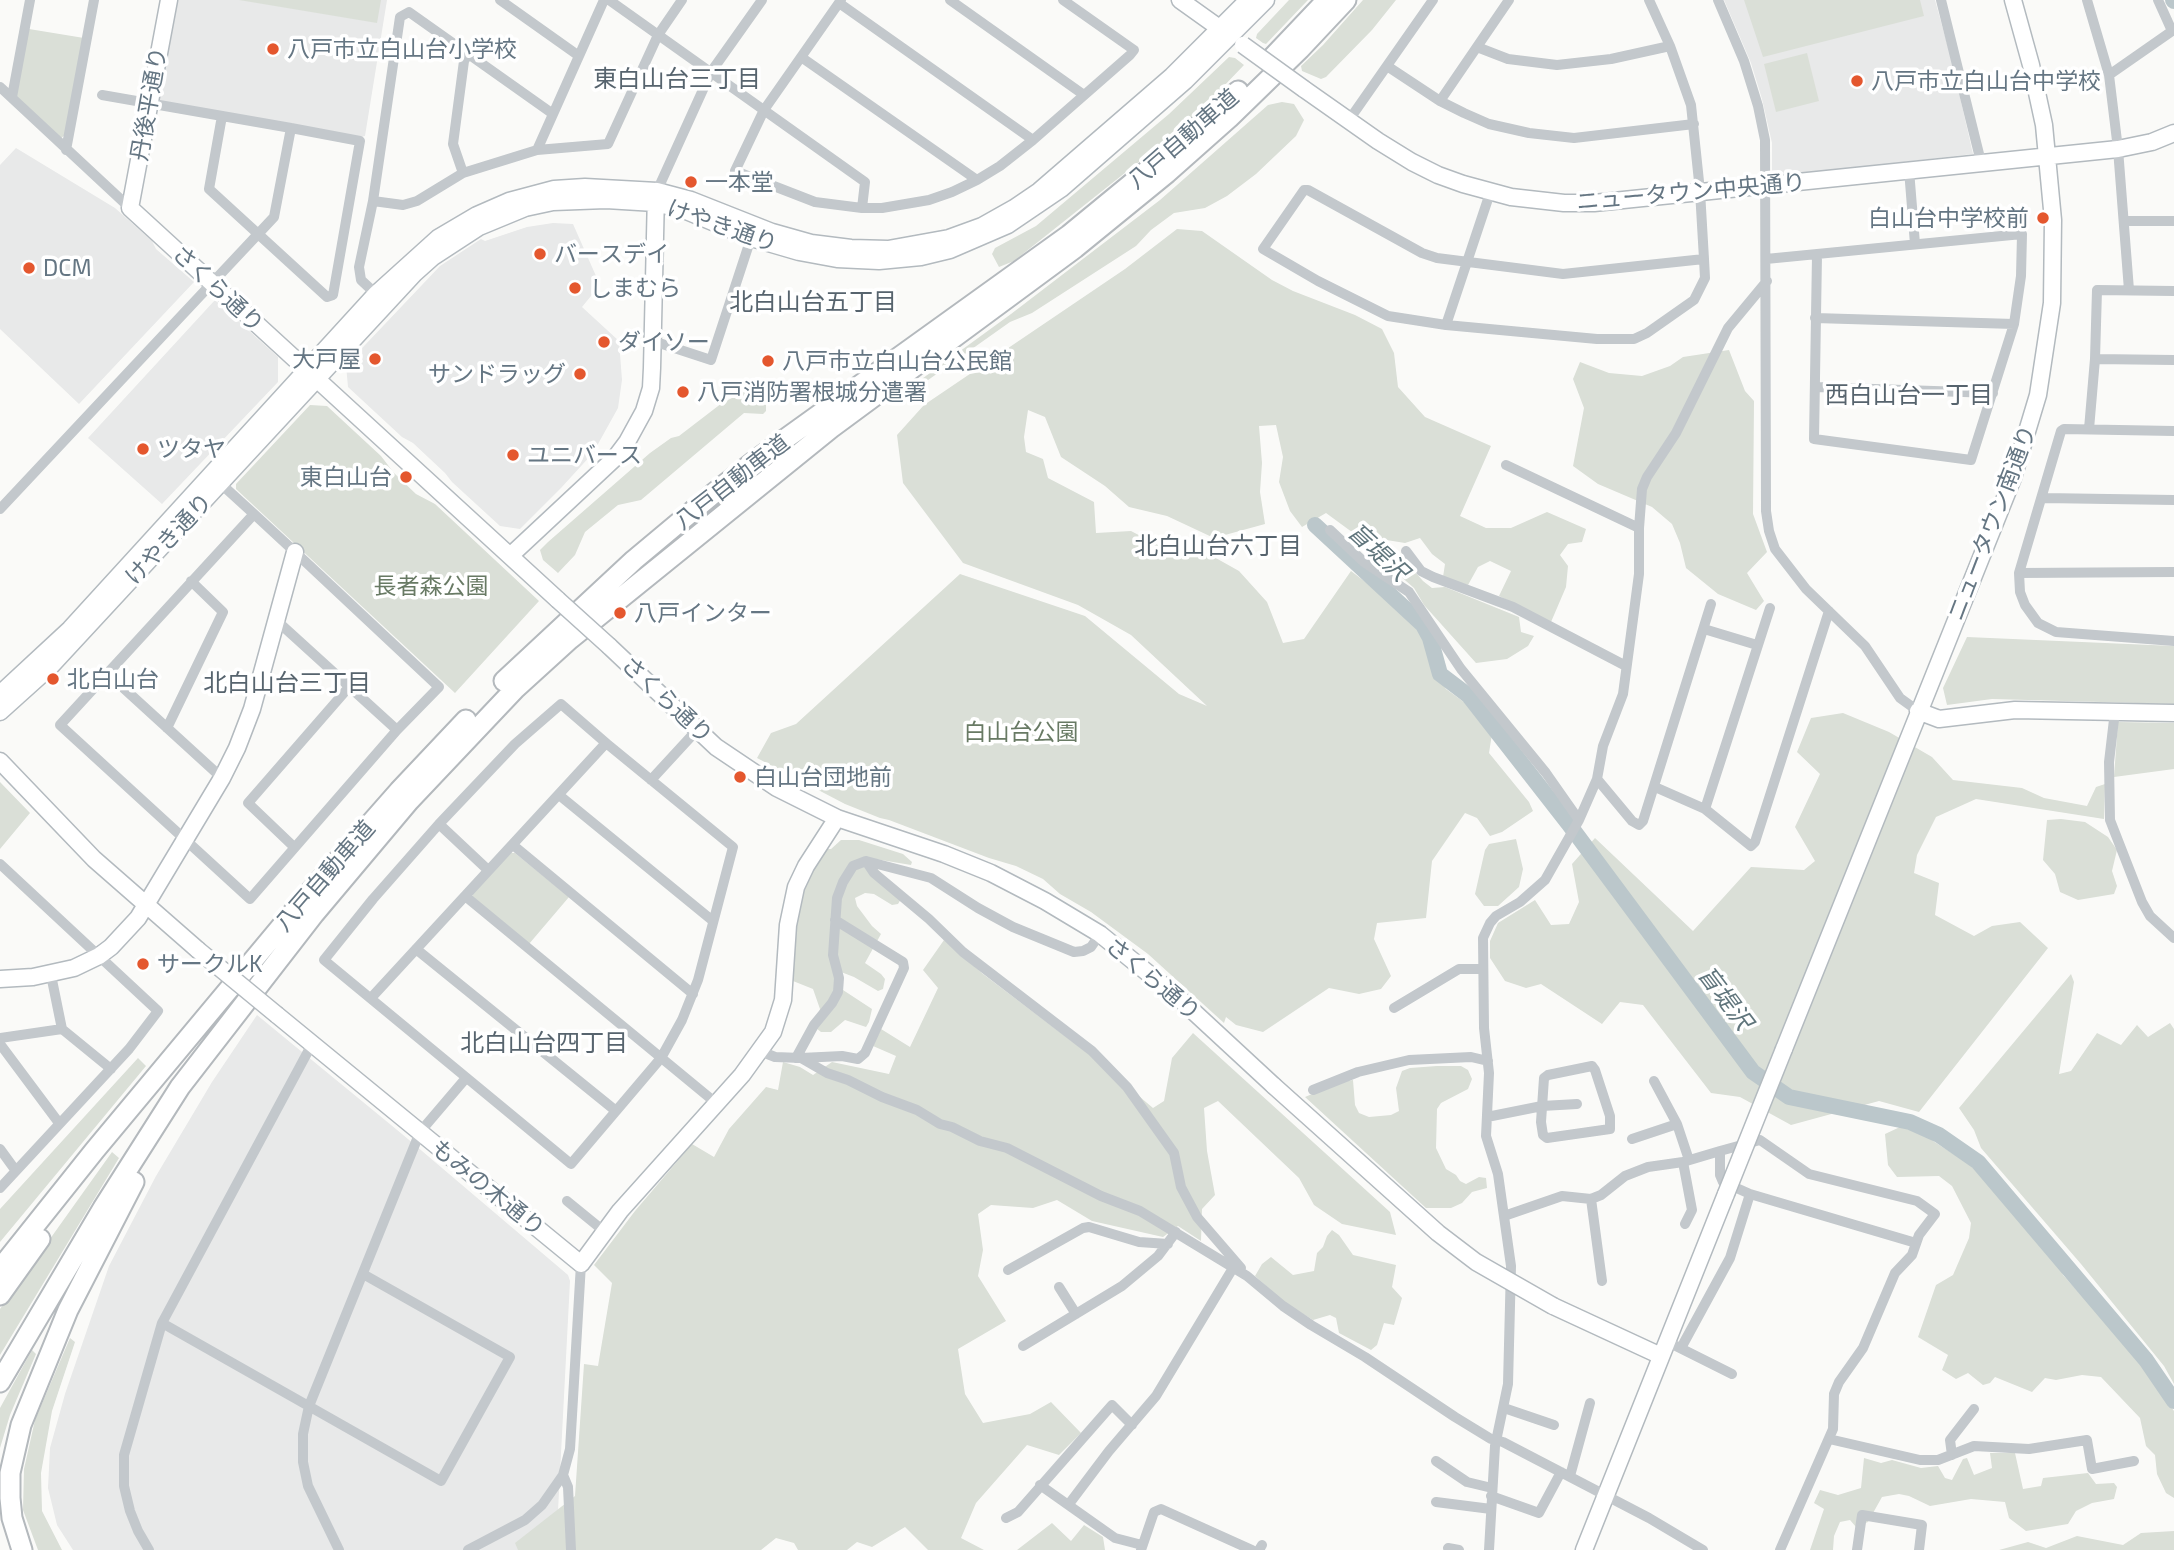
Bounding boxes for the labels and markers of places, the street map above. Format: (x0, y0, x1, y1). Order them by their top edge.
place label: 八戸市立白山台小学校 (287, 35, 517, 63)
marker: 八戸市立白山台小学校 (265, 41, 281, 57)
place label: 八戸市立白山台中学校 (1871, 67, 2101, 95)
marker: 八戸市立白山台中学校 (1849, 73, 1865, 89)
place label: 一本堂 (705, 168, 774, 196)
marker: 一本堂 (683, 174, 699, 190)
place label: 白山台中学校前 (1868, 204, 2029, 232)
marker: 白山台中学校前 (2035, 210, 2051, 226)
place label: バースデイ (554, 240, 669, 268)
marker: バースデイ (532, 246, 548, 262)
place label: DCM (43, 254, 92, 282)
marker: DCM (21, 260, 37, 276)
place label: しまむら (589, 274, 681, 302)
marker: しまむら (567, 280, 583, 296)
place label: ダイソー (618, 328, 710, 356)
marker: ダイソー (596, 334, 612, 350)
place label: 大戸屋 (292, 345, 361, 373)
place label: 八戸市立白山台公民館 (782, 347, 1012, 375)
marker: 大戸屋 (367, 351, 383, 367)
marker: 八戸市立白山台公民館 (760, 353, 776, 369)
place label: サンドラッグ (428, 360, 566, 388)
marker: サンドラッグ (572, 366, 588, 382)
place label: 八戸消防署根城分遣署 (697, 378, 927, 406)
marker: 八戸消防署根城分遣署 (675, 384, 691, 400)
place label: ツタヤ (157, 435, 226, 463)
marker: ツタヤ (135, 441, 151, 457)
place label: ユニバース (527, 441, 642, 469)
marker: ユニバース (505, 447, 521, 463)
place label: 東白山台 (300, 463, 392, 491)
marker: 東白山台 (398, 469, 414, 485)
place label: 八戸インター (634, 599, 772, 627)
marker: 八戸インター (612, 605, 628, 621)
place label: 北白山台 (67, 665, 159, 693)
marker: 北白山台 (45, 671, 61, 687)
place label: 白山台団地前 (754, 763, 892, 791)
marker: 白山台団地前 (732, 769, 748, 785)
place label: サークルK (157, 950, 263, 978)
marker: サークルK (135, 956, 151, 972)

